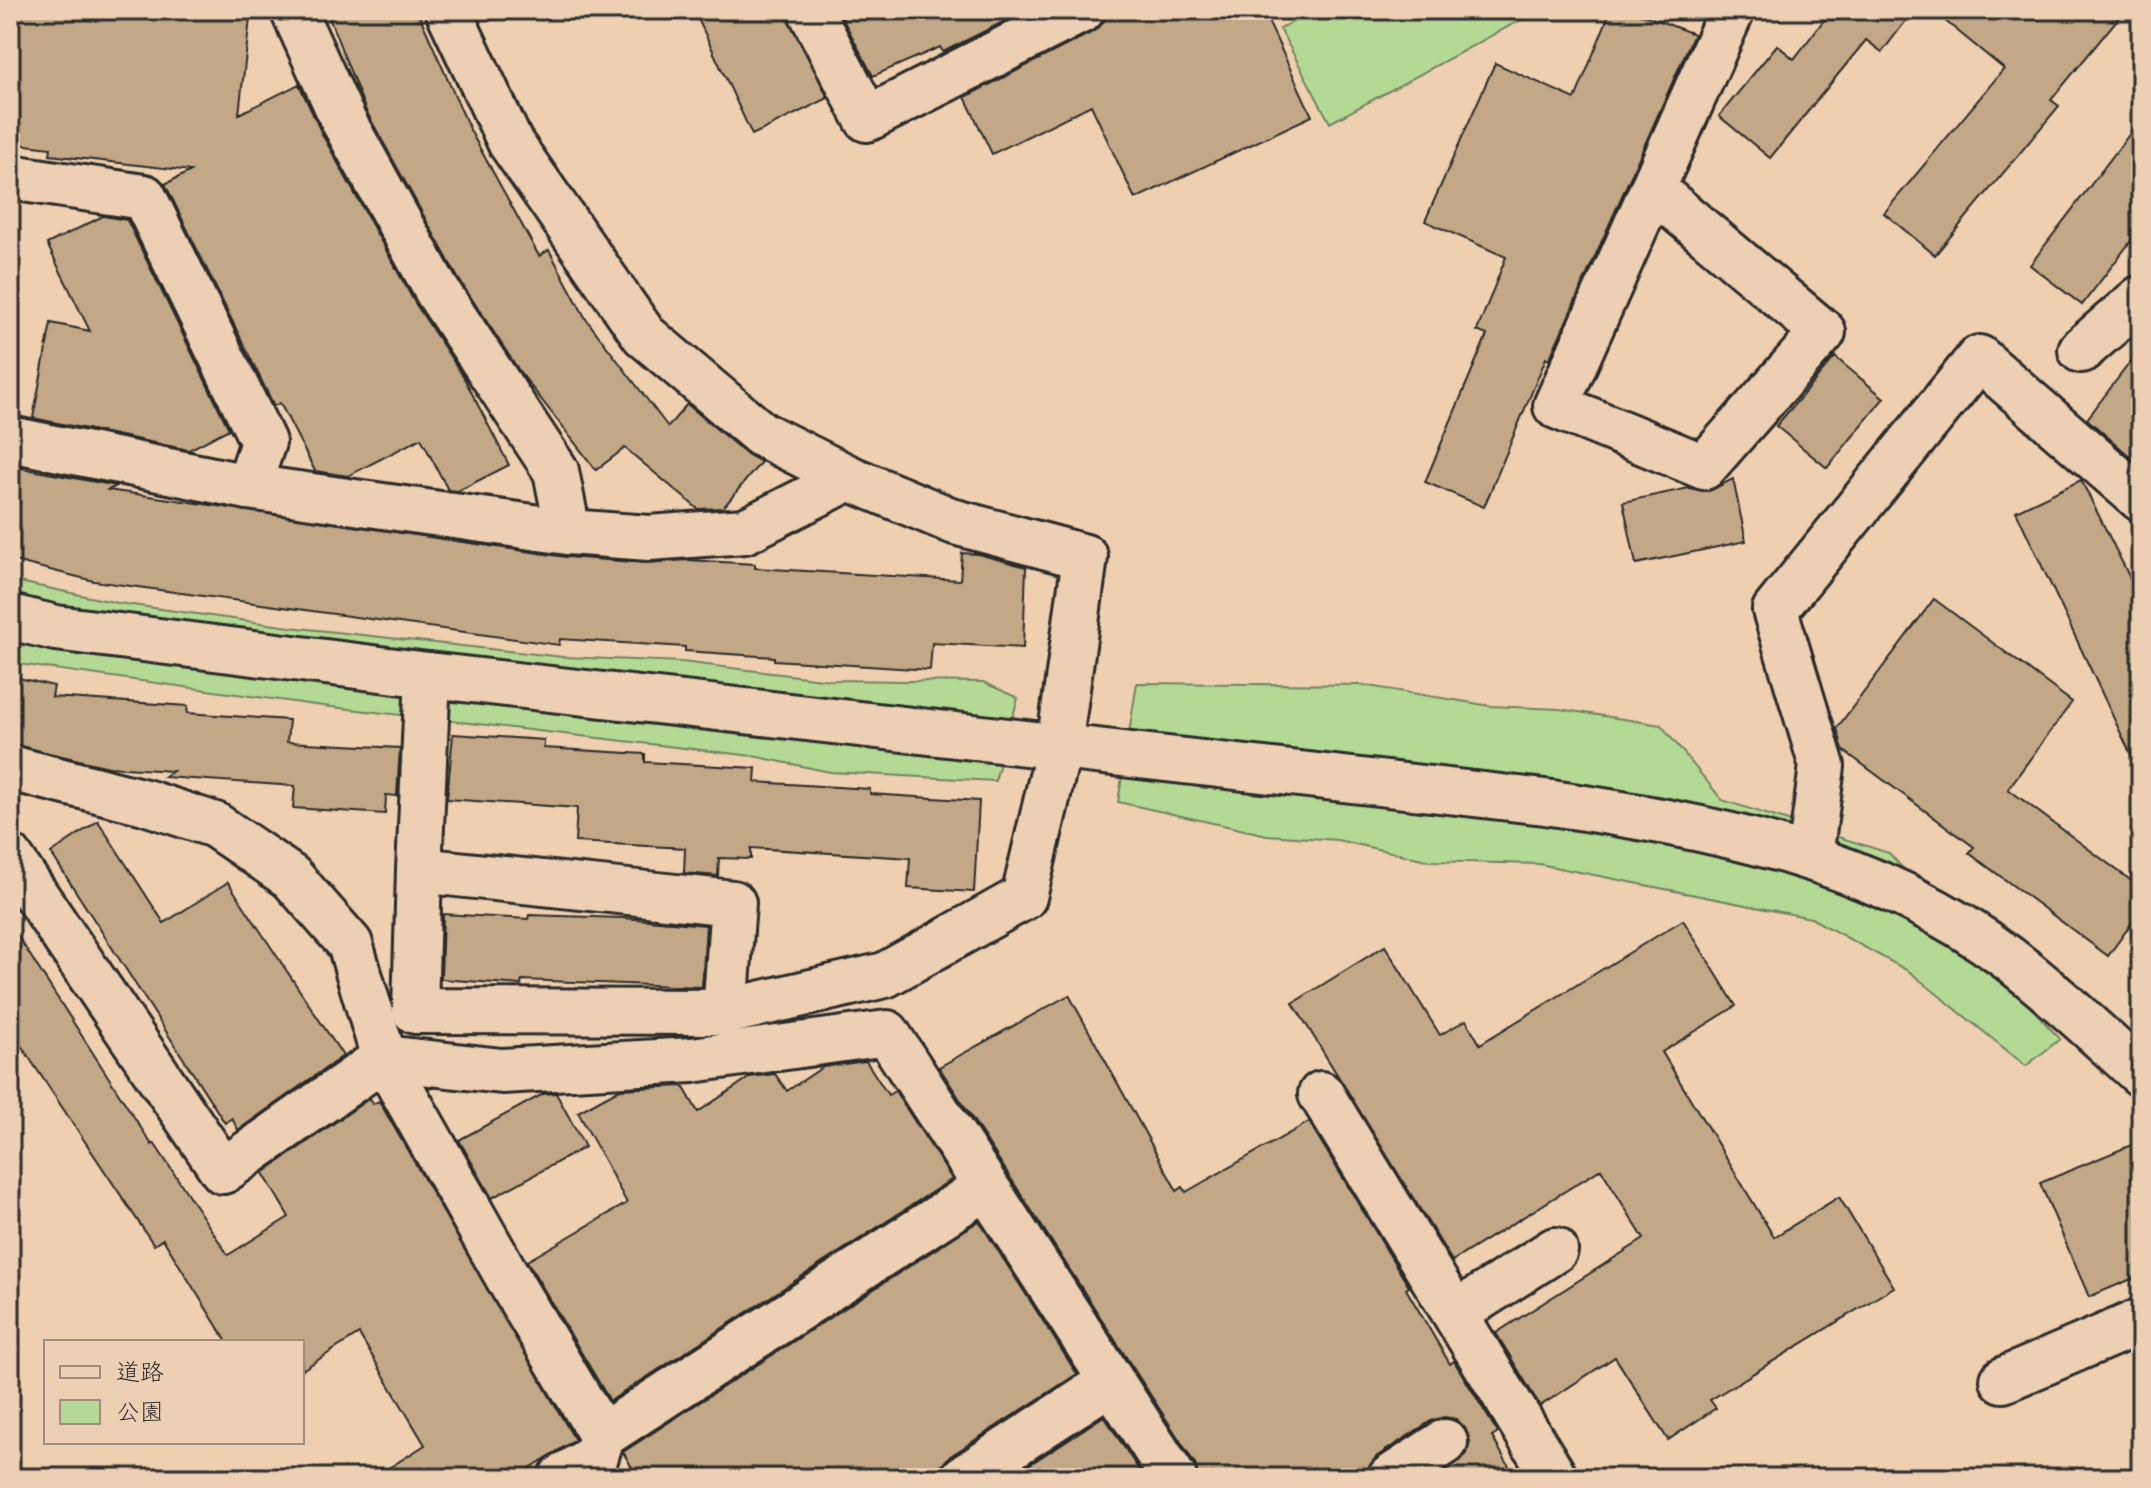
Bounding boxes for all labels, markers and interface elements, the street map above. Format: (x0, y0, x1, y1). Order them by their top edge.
legend (44, 1340, 304, 1444)
text: 道路 (116, 1358, 164, 1387)
text: 公園 (116, 1398, 164, 1427)

